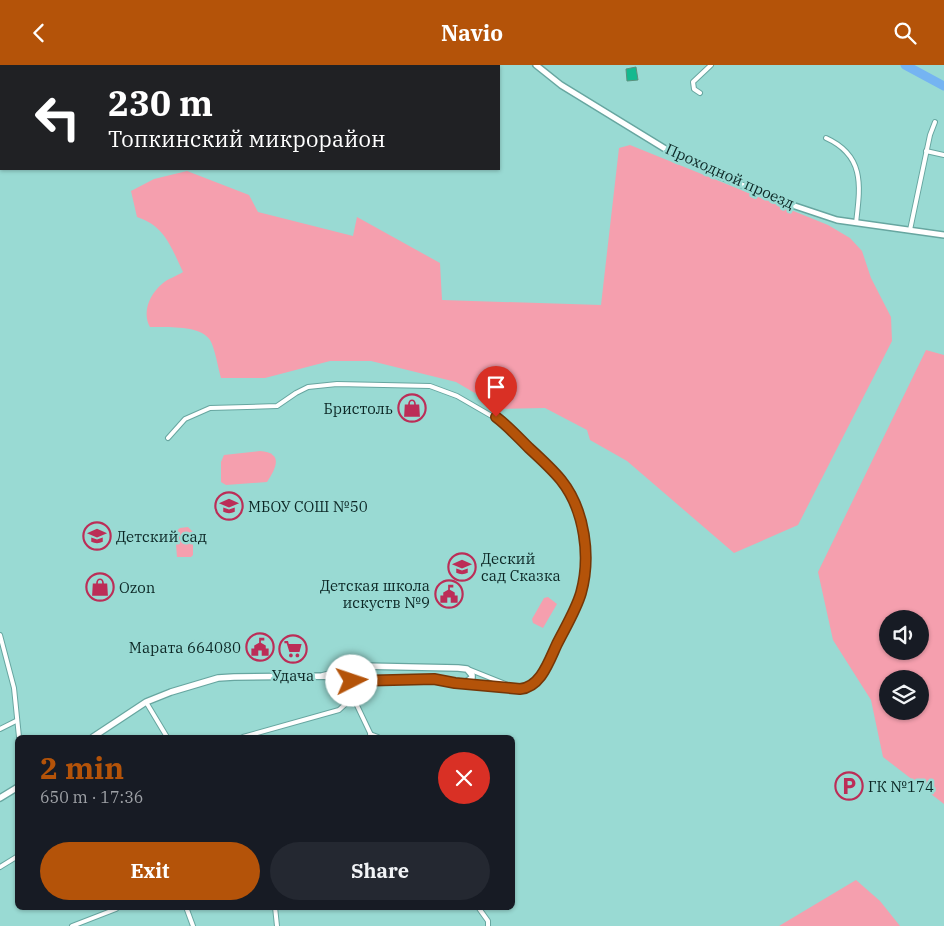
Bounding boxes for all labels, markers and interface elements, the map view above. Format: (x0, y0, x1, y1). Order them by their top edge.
text: Navio (441, 18, 503, 47)
icon: back (25, 19, 53, 47)
icon: search (891, 19, 919, 47)
text: 230 m (108, 80, 213, 126)
icon: left (25, 85, 90, 150)
text: Топкинский микрорайон (108, 124, 386, 153)
street label: Проходной проезд (663, 139, 797, 213)
pin (475, 366, 517, 417)
icon: arrive (482, 373, 510, 401)
shop icon: Бристоль (397, 393, 427, 423)
place label: Бристоль (323, 399, 393, 418)
school or university icon: МБОУ СОШ №50 (214, 491, 244, 521)
place label: МБОУ СОШ №50 (248, 497, 368, 516)
school or university icon: Детский сад (82, 521, 112, 551)
place label: Детский сад (116, 527, 207, 546)
place label: Деский сад Сказка (481, 549, 561, 585)
school or university icon: Деский сад Сказка (447, 552, 477, 582)
shop icon: Ozon (85, 572, 115, 602)
place label: Детская школа искуств №9 (320, 576, 430, 612)
place label: Ozon (119, 578, 156, 597)
public building icon: Детская школа искуств №9 (434, 579, 464, 609)
map controls (879, 610, 929, 720)
button: sound (879, 610, 929, 660)
public building icon: Марата 664080 (245, 632, 275, 662)
supermarket icon: Удача (278, 634, 308, 664)
place label: Марата 664080 (129, 638, 241, 657)
position arrow (325, 654, 377, 706)
place label: Удача (272, 666, 314, 685)
button: layers (879, 670, 929, 720)
text: 2 min (40, 748, 124, 787)
button: close (438, 752, 490, 804)
parking icon: ГК №174 (834, 771, 864, 801)
place label: ГК №174 (868, 777, 934, 796)
text: 650 m · 17:36 (40, 787, 143, 807)
button: Exit (40, 842, 260, 900)
button: Share (270, 842, 490, 900)

